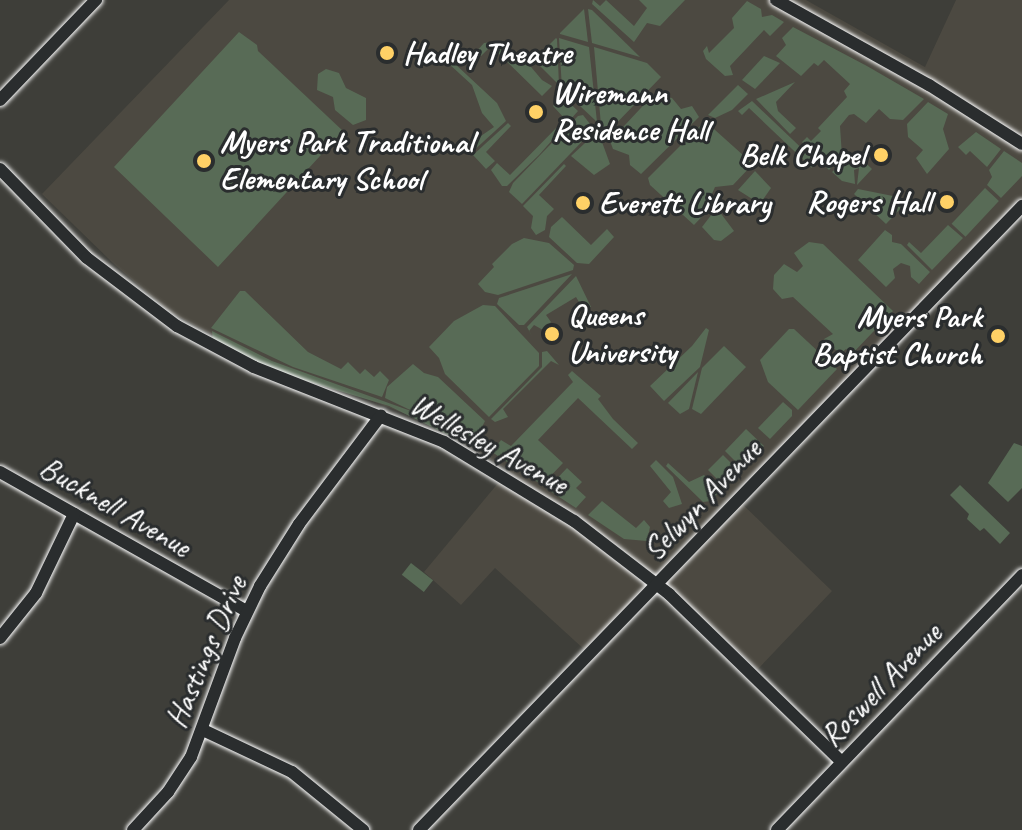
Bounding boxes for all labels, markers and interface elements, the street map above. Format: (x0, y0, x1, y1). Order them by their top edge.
place label: Hadley Theatre (403, 34, 571, 72)
marker: Hadley Theatre (378, 44, 396, 62)
place label: Wiremann Residence Hall (552, 75, 710, 150)
marker: Wiremann Residence Hall (527, 103, 545, 121)
place label: Myers Park Traditional Elementary School (220, 124, 473, 199)
place label: Belk Chapel (739, 136, 865, 174)
marker: Belk Chapel (872, 146, 890, 164)
marker: Myers Park Traditional Elementary School (195, 152, 213, 170)
place label: Rogers Hall (805, 183, 931, 221)
place label: Everett Library (599, 184, 770, 222)
marker: Rogers Hall (938, 193, 956, 211)
marker: Everett Library (574, 194, 592, 212)
place label: Queens University (568, 297, 676, 372)
place label: Myers Park Baptist Church (811, 299, 982, 374)
marker: Queens University (543, 325, 561, 343)
marker: Myers Park Baptist Church (989, 327, 1007, 345)
street label: Wellesley Avenue (404, 385, 574, 503)
street label: Selwyn Avenue (635, 431, 769, 569)
street label: Bucknell Avenue (32, 448, 198, 566)
street label: Hastings Drive (157, 570, 255, 734)
street label: Roswell Avenue (812, 615, 950, 755)

